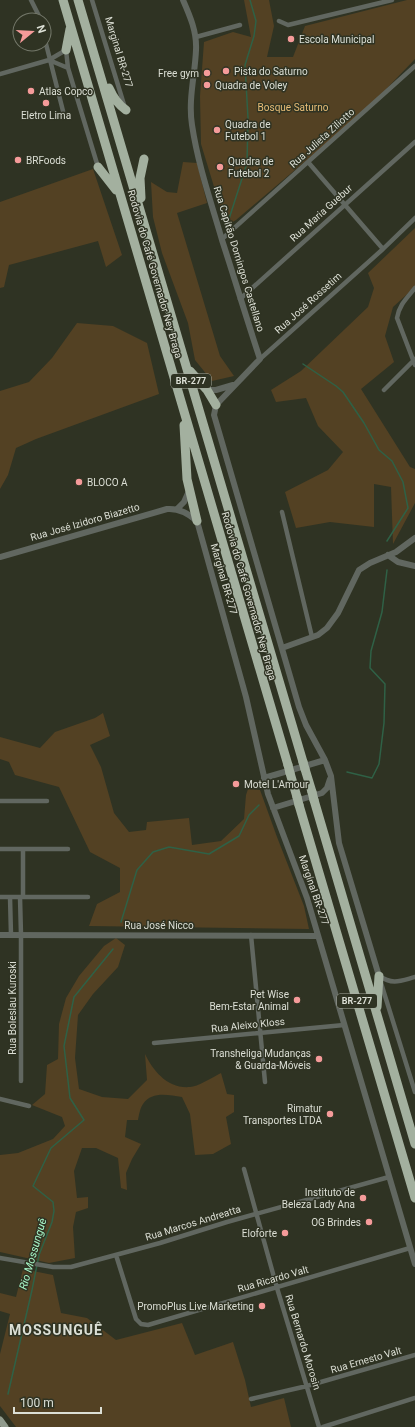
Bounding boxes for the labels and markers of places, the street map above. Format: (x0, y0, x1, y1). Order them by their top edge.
marker: Escola Municipal (286, 34, 296, 44)
place label: Escola Municipal (299, 34, 374, 45)
marker: Pista do Saturno (221, 66, 231, 76)
place label: Pista do Saturno (234, 66, 308, 77)
place label: Free gym (158, 68, 199, 79)
marker: Free gym (202, 68, 212, 78)
marker: Quadra de Voley (202, 80, 212, 90)
place label: Quadra de Voley (215, 80, 288, 91)
marker: Atlas Copco (26, 86, 36, 96)
place label: Atlas Copco (39, 86, 93, 97)
marker: Eletro Lima (41, 98, 51, 108)
place label: Eletro Lima (21, 110, 71, 121)
place label: Quadra de Futebol 1 (225, 119, 271, 142)
marker: Quadra de Futebol 1 (212, 125, 222, 135)
marker: BRFoods (13, 155, 23, 165)
place label: BRFoods (26, 155, 66, 166)
place label: Quadra de Futebol 2 (228, 156, 274, 179)
marker: Quadra de Futebol 2 (215, 162, 225, 172)
marker: BLOCO A (74, 477, 84, 487)
place label: BLOCO A (87, 477, 128, 488)
marker: Motel L'Amour (231, 779, 241, 789)
place label: Motel L'Amour (244, 779, 309, 790)
place label: Pet Wise Bem-Estar Animal (209, 989, 289, 1012)
marker: Pet Wise Bem-Estar Animal (292, 995, 302, 1005)
place label: Transheliga Mudanças & Guarda-Móveis (210, 1048, 311, 1071)
marker: Transheliga Mudanças & Guarda-Móveis (314, 1054, 324, 1064)
place label: Rimatur Transportes LTDA (243, 1103, 323, 1126)
marker: Rimatur Transportes LTDA (325, 1109, 335, 1119)
place label: Instituto de Beleza Lady Ana (282, 1187, 355, 1210)
marker: Instituto de Beleza Lady Ana (358, 1193, 368, 1203)
place label: OG Brindes (311, 1217, 361, 1228)
marker: OG Brindes (364, 1217, 374, 1227)
place label: Eloforte (242, 1228, 277, 1239)
marker: Eloforte (280, 1228, 290, 1238)
place label: PromoPlus Live Marketing (137, 1301, 254, 1312)
marker: PromoPlus Live Marketing (257, 1301, 267, 1311)

